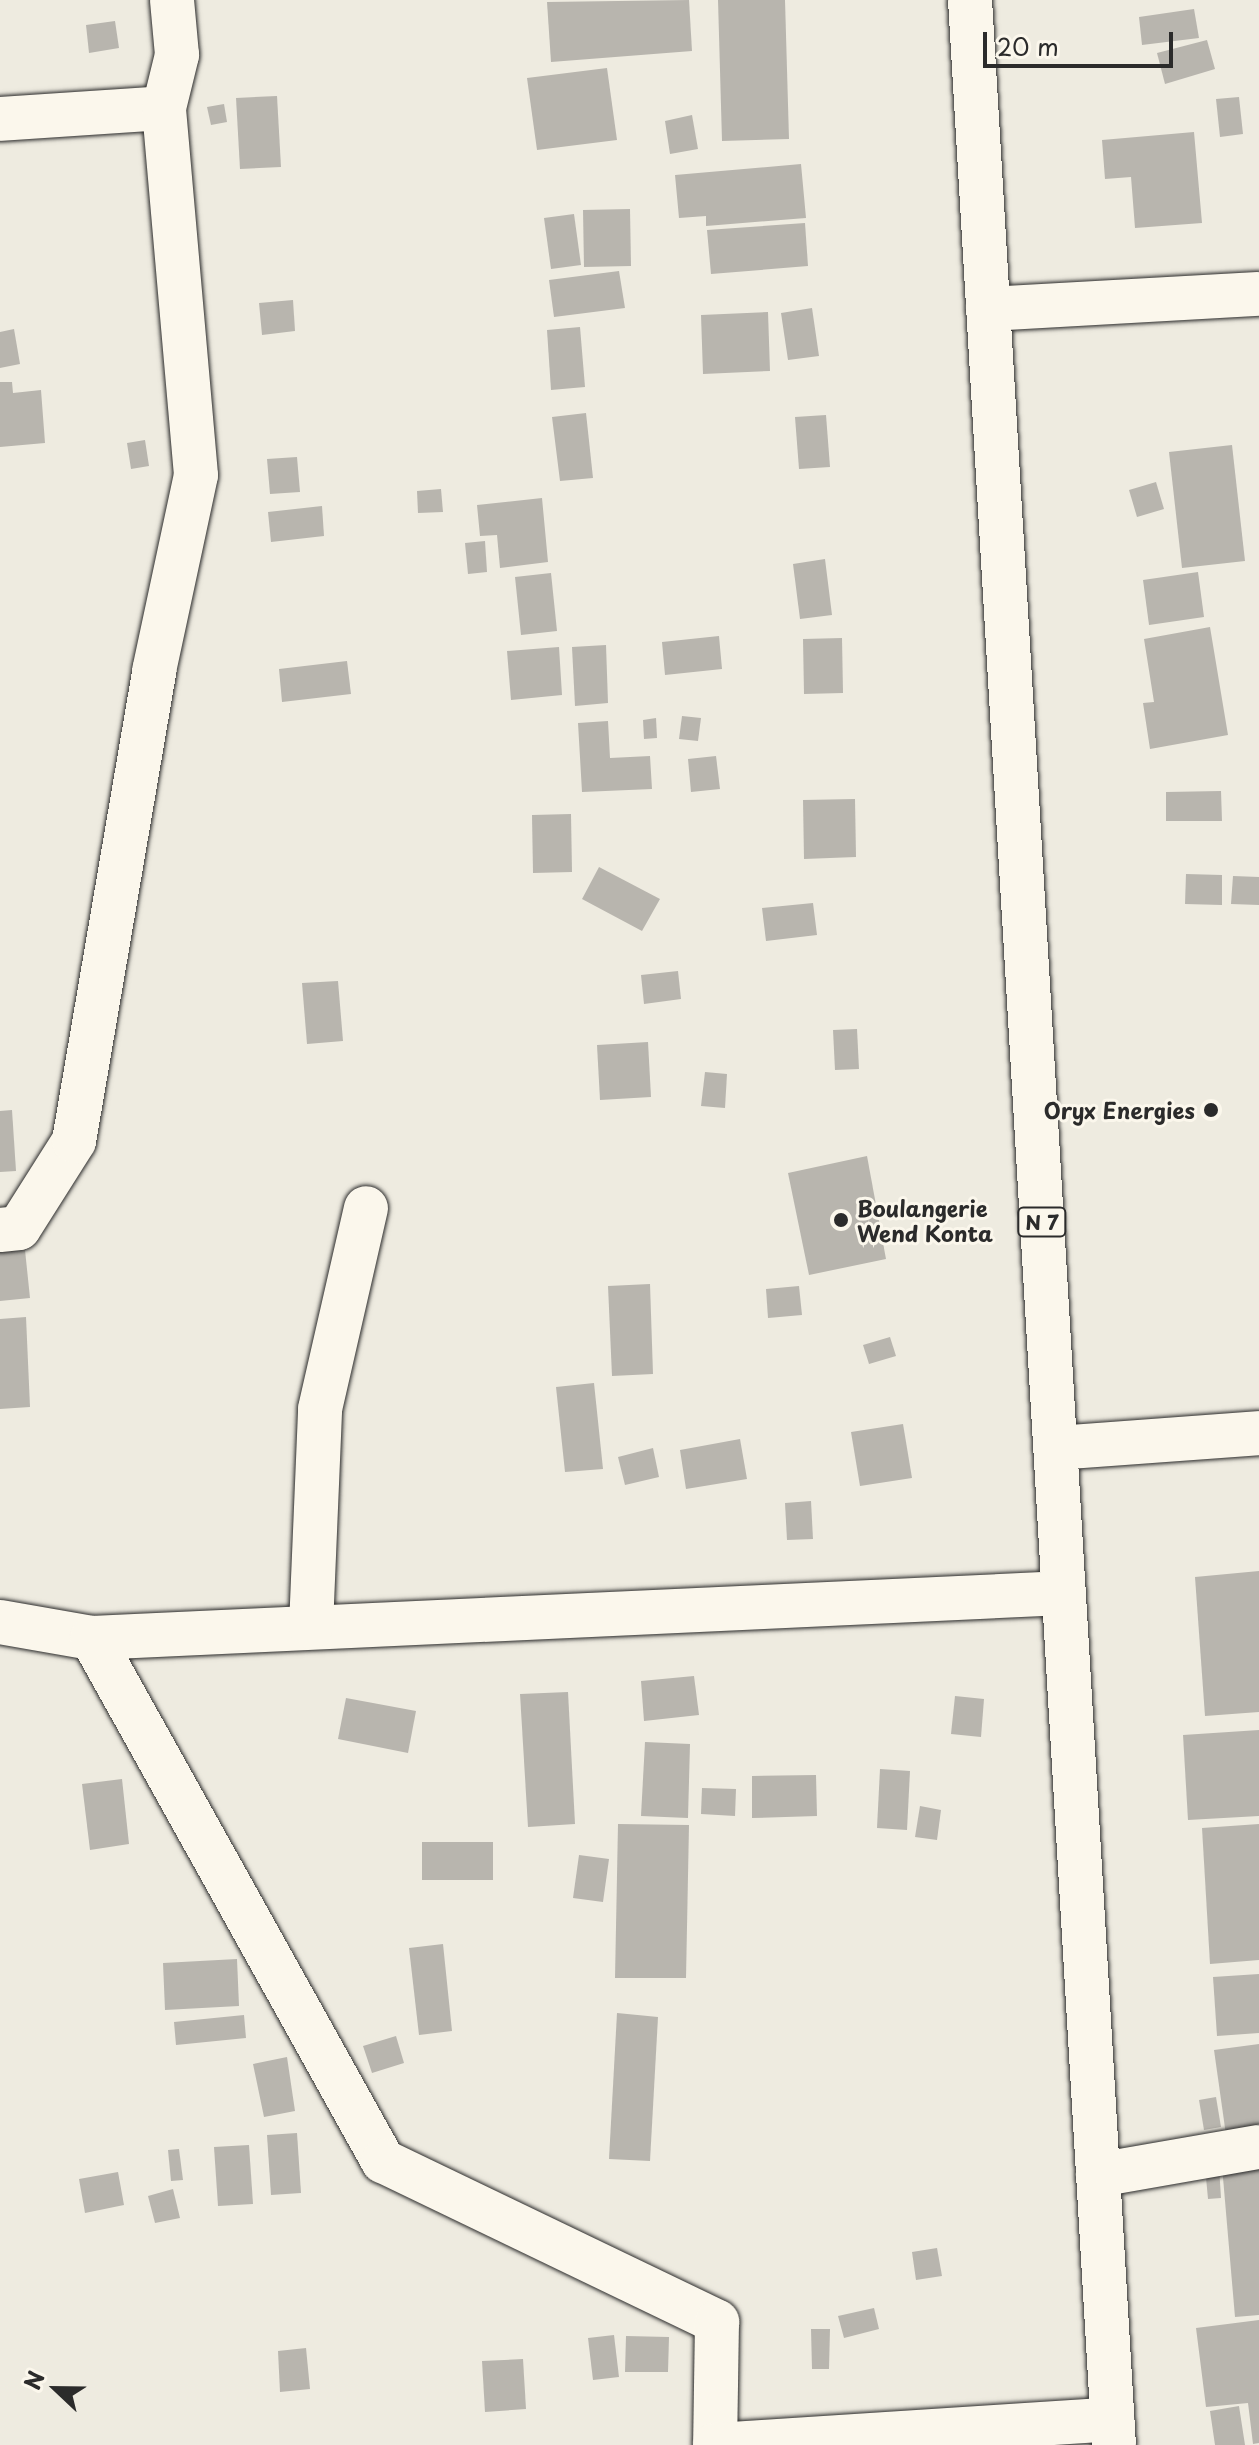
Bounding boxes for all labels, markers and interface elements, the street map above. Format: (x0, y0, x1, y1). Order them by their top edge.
scale bar (987, 16, 1177, 66)
text: 20 m (997, 28, 1059, 64)
place label: Oryx Energies (1041, 1097, 1195, 1123)
marker: Oryx Energies (1202, 1101, 1220, 1119)
place label: Boulangerie Wend Konta (857, 1194, 993, 1246)
road number: N 7 (1016, 1206, 1068, 1238)
marker: Boulangerie Wend Konta (832, 1211, 850, 1229)
north arrow (16, 2349, 96, 2429)
text: N (15, 2366, 52, 2394)

